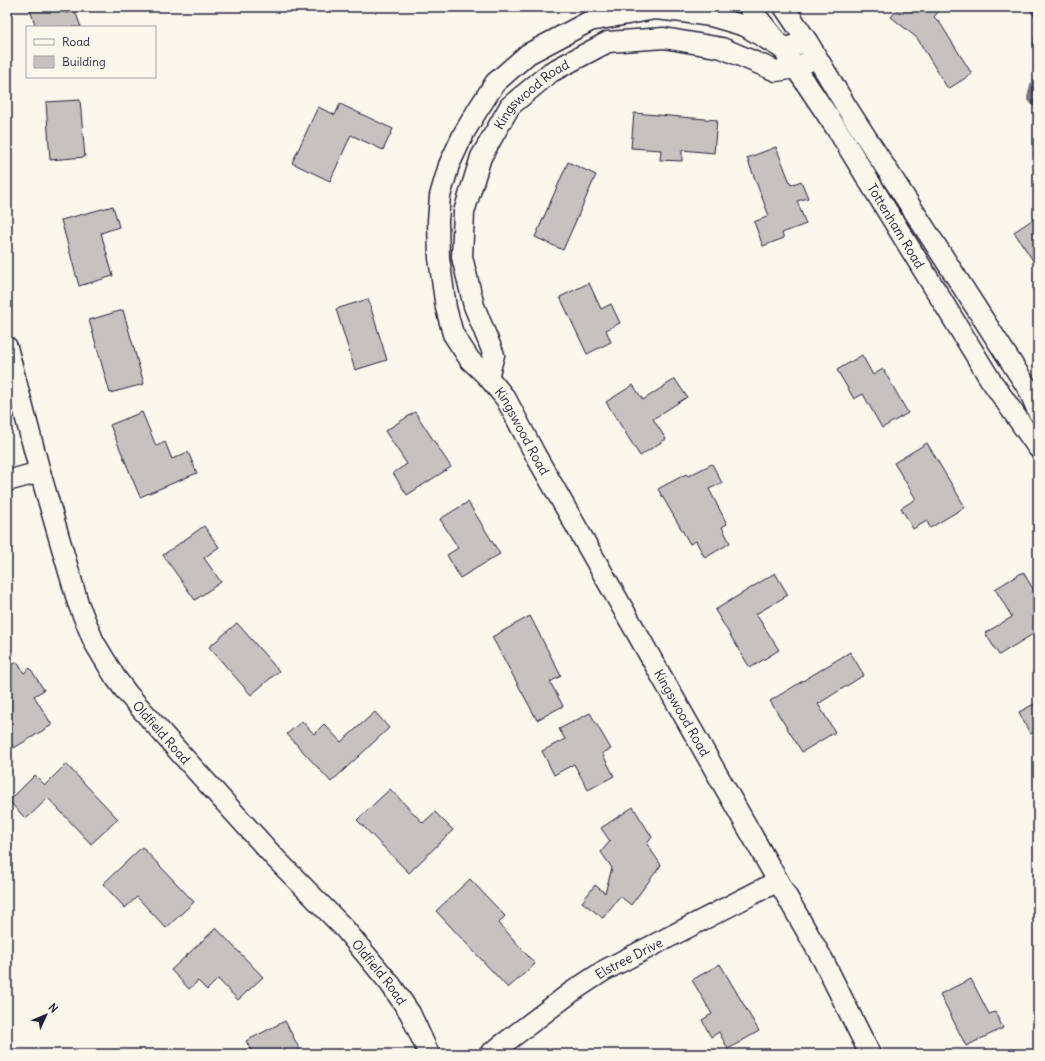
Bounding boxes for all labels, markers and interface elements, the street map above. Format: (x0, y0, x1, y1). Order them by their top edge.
legend (26, 26, 156, 78)
text: Road (62, 34, 90, 49)
text: Building (62, 54, 106, 69)
street label: Kingswood Road (490, 55, 572, 132)
street label: Tottenham Road (864, 180, 929, 272)
street label: Kingswood Road (491, 384, 554, 478)
street label: Kingswood Road (651, 666, 714, 760)
street label: Oldfield Road (129, 697, 194, 768)
street label: Elstree Drive (592, 933, 665, 983)
street label: Oldfield Road (348, 936, 411, 1008)
north arrow (26, 995, 66, 1035)
text: N (46, 1000, 61, 1016)

